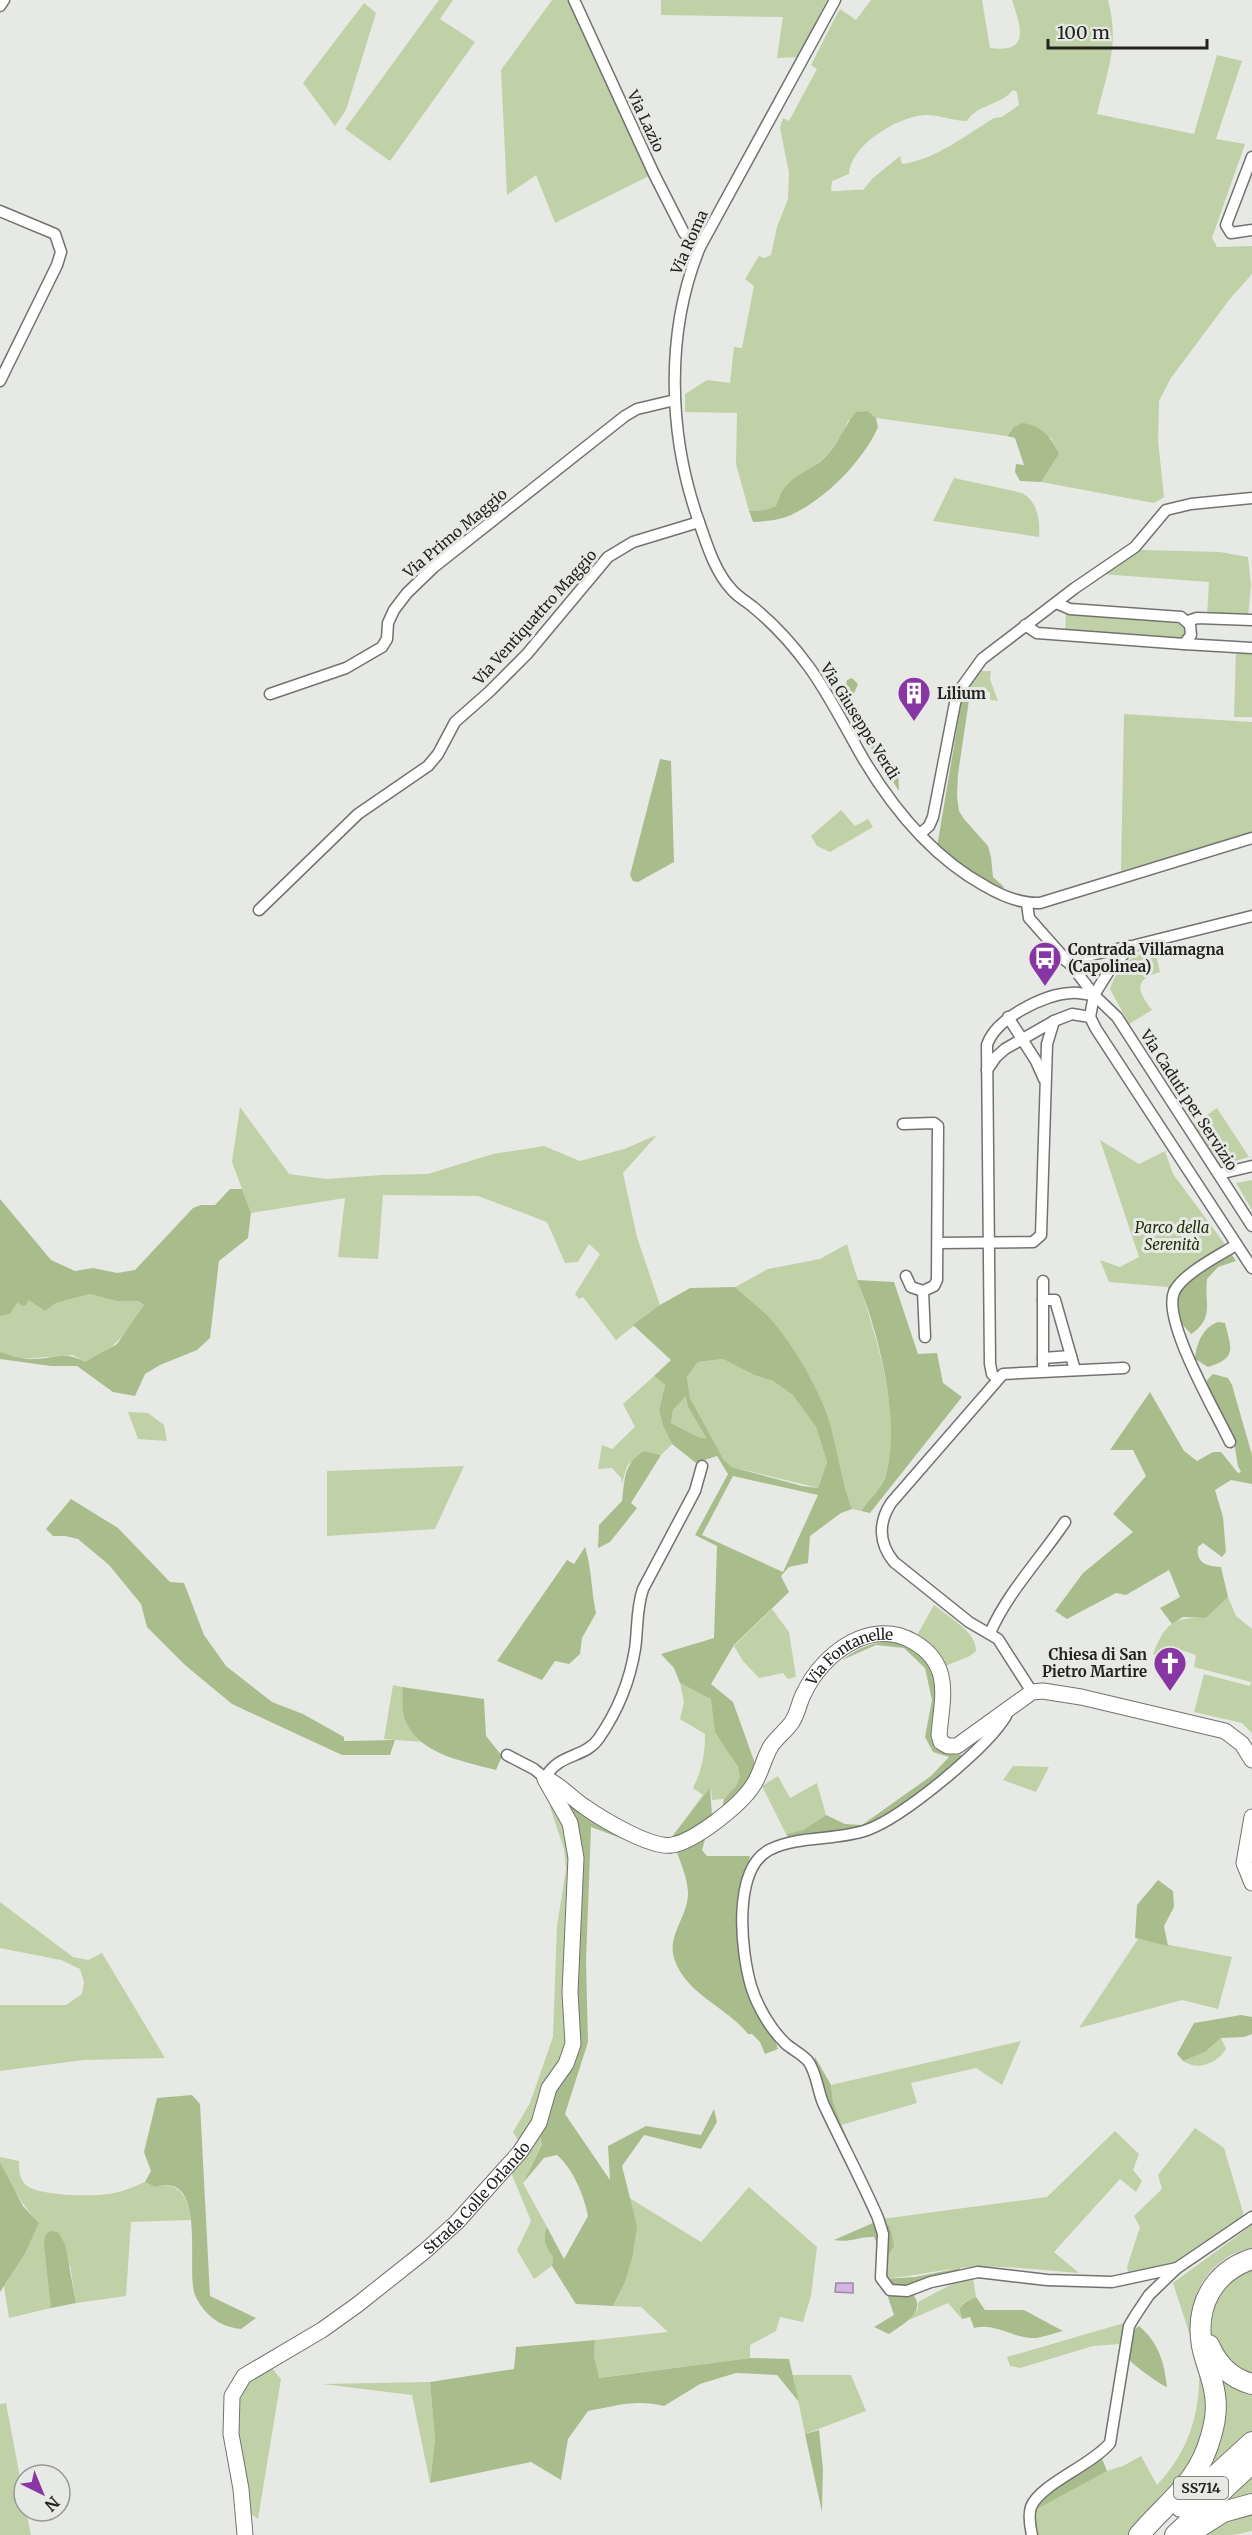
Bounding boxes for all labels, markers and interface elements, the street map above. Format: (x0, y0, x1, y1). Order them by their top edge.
scale bar (1048, 12, 1207, 50)
text: 100 m (1057, 21, 1110, 44)
street label: Via Lazio (623, 86, 669, 155)
street label: Via Roma (666, 207, 712, 278)
street label: Via Primo Maggio (399, 484, 511, 583)
street label: Via Ventiquattro Maggio (469, 545, 601, 689)
street label: Via Giuseppe Verdi (816, 658, 904, 783)
building icon: Lilium (896, 675, 932, 722)
place label: Lilium (937, 684, 986, 703)
bus stop icon: Contrada Villamagna (Capolinea) (1027, 940, 1063, 987)
place label: Contrada Villamagna (Capolinea) (1068, 940, 1225, 976)
street label: Via Caduti per Servizio (1136, 1025, 1242, 1174)
park label: Parco della Serenità (1135, 1218, 1209, 1254)
street label: Via Fontanelle (801, 1624, 894, 1689)
place label: Chiesa di San Pietro Martire (1042, 1645, 1147, 1681)
church icon: Chiesa di San Pietro Martire (1152, 1645, 1188, 1692)
street label: Strada Colle Orlando (419, 2138, 534, 2258)
north arrow (12, 2463, 72, 2523)
road number: SS714 (1174, 2477, 1228, 2499)
text: N (41, 2492, 64, 2516)

